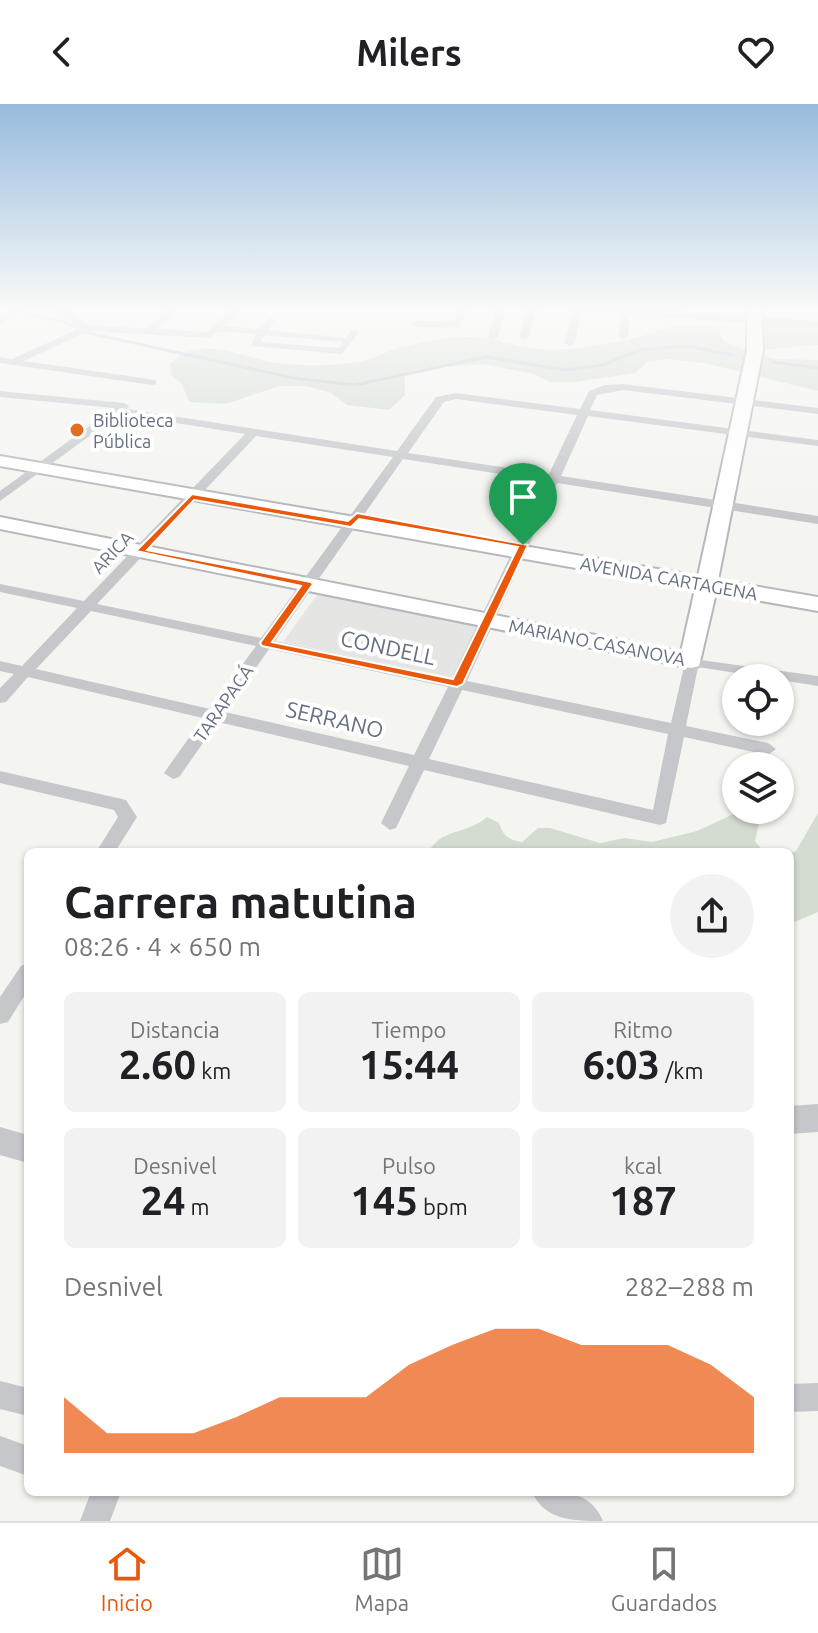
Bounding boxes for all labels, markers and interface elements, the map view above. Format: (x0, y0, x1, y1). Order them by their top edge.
icon: back (40, 30, 84, 74)
icon: heart (734, 30, 778, 74)
text: Milers (356, 32, 462, 73)
place label: Biblioteca Pública (93, 410, 174, 451)
marker: Biblioteca Pública (68, 421, 86, 439)
pin (489, 463, 557, 545)
icon: arrive (501, 475, 545, 519)
street label: ARICA (87, 527, 137, 577)
street label: AVENIDA CARTAGENA (579, 553, 759, 603)
street label: MARIANO CASANOVA (507, 615, 687, 669)
street label: CONDELL (338, 625, 438, 669)
street label: TARAPACÁ (189, 660, 257, 745)
map controls (722, 664, 794, 824)
button: locate (722, 664, 794, 736)
street label: SERRANO (284, 696, 386, 742)
button: layers (722, 752, 794, 824)
button: share (670, 874, 754, 958)
text: Carrera matutina (64, 877, 417, 926)
text: 08:26 · 4 × 650 m (64, 932, 261, 961)
text: Distancia (130, 1017, 220, 1042)
text: Tiempo (372, 1017, 446, 1042)
text: Ritmo (613, 1017, 673, 1042)
text: 2.60 (119, 1042, 196, 1087)
text: 15:44 (359, 1042, 459, 1087)
text: 6:03 (583, 1042, 660, 1087)
text: km (196, 1058, 231, 1083)
text: /km (660, 1058, 703, 1083)
text: Desnivel (133, 1153, 217, 1178)
text: Pulso (382, 1153, 436, 1178)
text: kcal (624, 1153, 662, 1178)
text: 24 (140, 1178, 186, 1223)
text: 145 (350, 1178, 418, 1223)
text: 187 (609, 1178, 677, 1223)
text: m (186, 1194, 210, 1219)
text: bpm (418, 1194, 468, 1219)
text: Desnivel (64, 1272, 163, 1301)
text: 282–288 m (625, 1272, 754, 1301)
tab: Inicio (101, 1542, 153, 1615)
tab: Mapa (355, 1542, 409, 1615)
tab: Guardados (611, 1542, 717, 1615)

